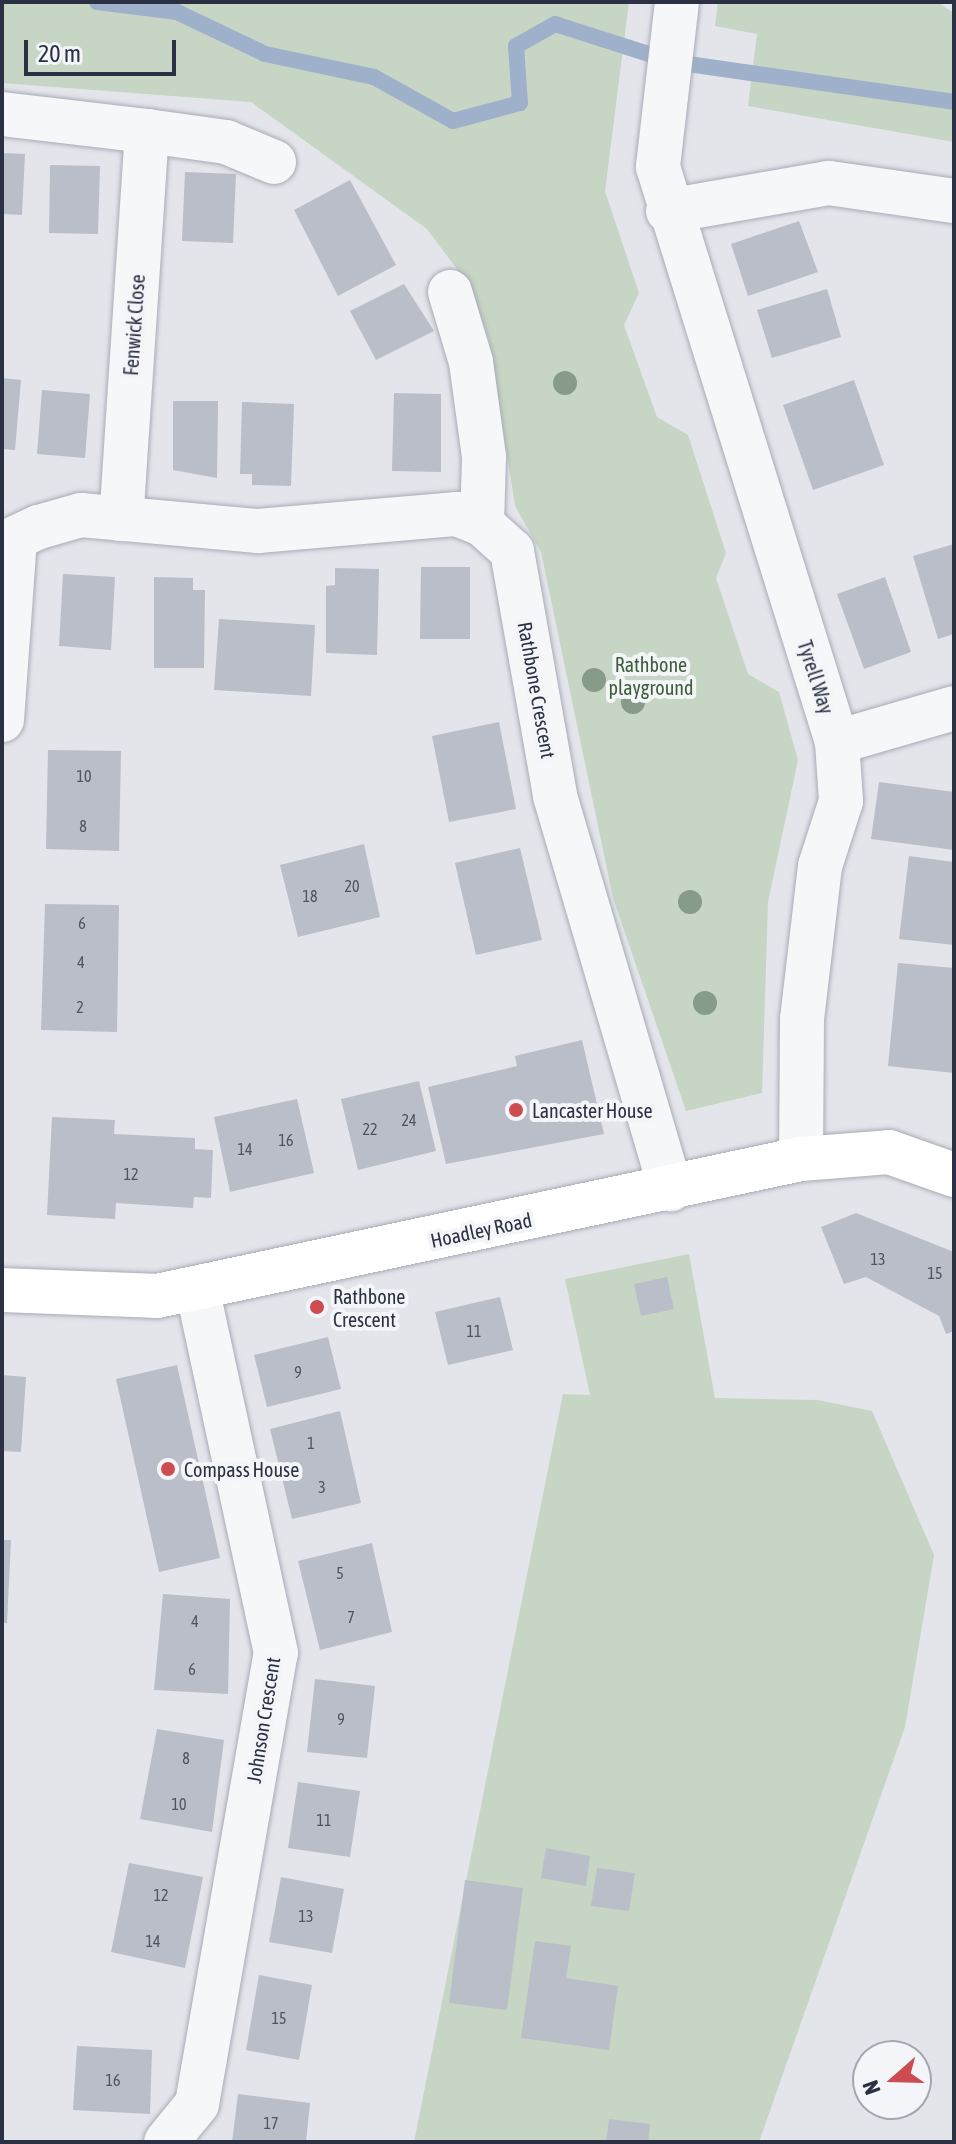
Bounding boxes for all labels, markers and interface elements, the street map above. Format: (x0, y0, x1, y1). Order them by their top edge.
scale bar (28, 24, 180, 74)
text: 20 m (38, 40, 81, 67)
street label: Fenwick Close (118, 274, 150, 376)
street label: Rathbone Crescent (513, 620, 561, 760)
street label: Tyrell Way (793, 637, 839, 717)
park label: Rathbone playground (608, 652, 694, 699)
house number: 10 (76, 766, 92, 786)
house number: 8 (79, 816, 87, 836)
house number: 20 (344, 876, 360, 896)
house number: 18 (302, 886, 318, 906)
house number: 6 (78, 913, 86, 933)
house number: 4 (77, 952, 85, 972)
house number: 2 (76, 997, 84, 1017)
place label: Lancaster House (532, 1098, 653, 1122)
marker: Lancaster House (507, 1101, 525, 1119)
house number: 24 (401, 1110, 417, 1130)
house number: 22 (362, 1119, 378, 1139)
house number: 16 (278, 1130, 294, 1150)
house number: 14 (237, 1139, 253, 1159)
house number: 12 (123, 1164, 139, 1184)
street label: Hoadley Road (428, 1208, 534, 1252)
house number: 13 (870, 1249, 886, 1269)
house number: 15 (927, 1263, 943, 1283)
place label: Rathbone Crescent (333, 1284, 405, 1331)
marker: Rathbone Crescent (308, 1298, 326, 1316)
house number: 11 (466, 1321, 482, 1341)
house number: 9 (294, 1362, 302, 1382)
house number: 1 (307, 1433, 315, 1453)
place label: Compass House (184, 1457, 299, 1481)
marker: Compass House (159, 1460, 177, 1478)
house number: 3 (318, 1477, 326, 1497)
house number: 5 (336, 1563, 344, 1583)
house number: 7 (347, 1607, 355, 1627)
house number: 4 (191, 1611, 199, 1631)
street label: Johnson Crescent (241, 1655, 285, 1785)
house number: 6 (188, 1659, 196, 1679)
house number: 9 (337, 1709, 345, 1729)
house number: 8 (182, 1748, 190, 1768)
house number: 10 (171, 1794, 187, 1814)
house number: 11 (316, 1810, 332, 1830)
house number: 12 (153, 1885, 169, 1905)
house number: 13 (298, 1906, 314, 1926)
house number: 14 (145, 1931, 161, 1951)
house number: 15 (271, 2008, 287, 2028)
north arrow (852, 2040, 932, 2120)
house number: 16 (105, 2070, 121, 2090)
text: N (857, 2077, 886, 2098)
house number: 17 (263, 2113, 279, 2133)

